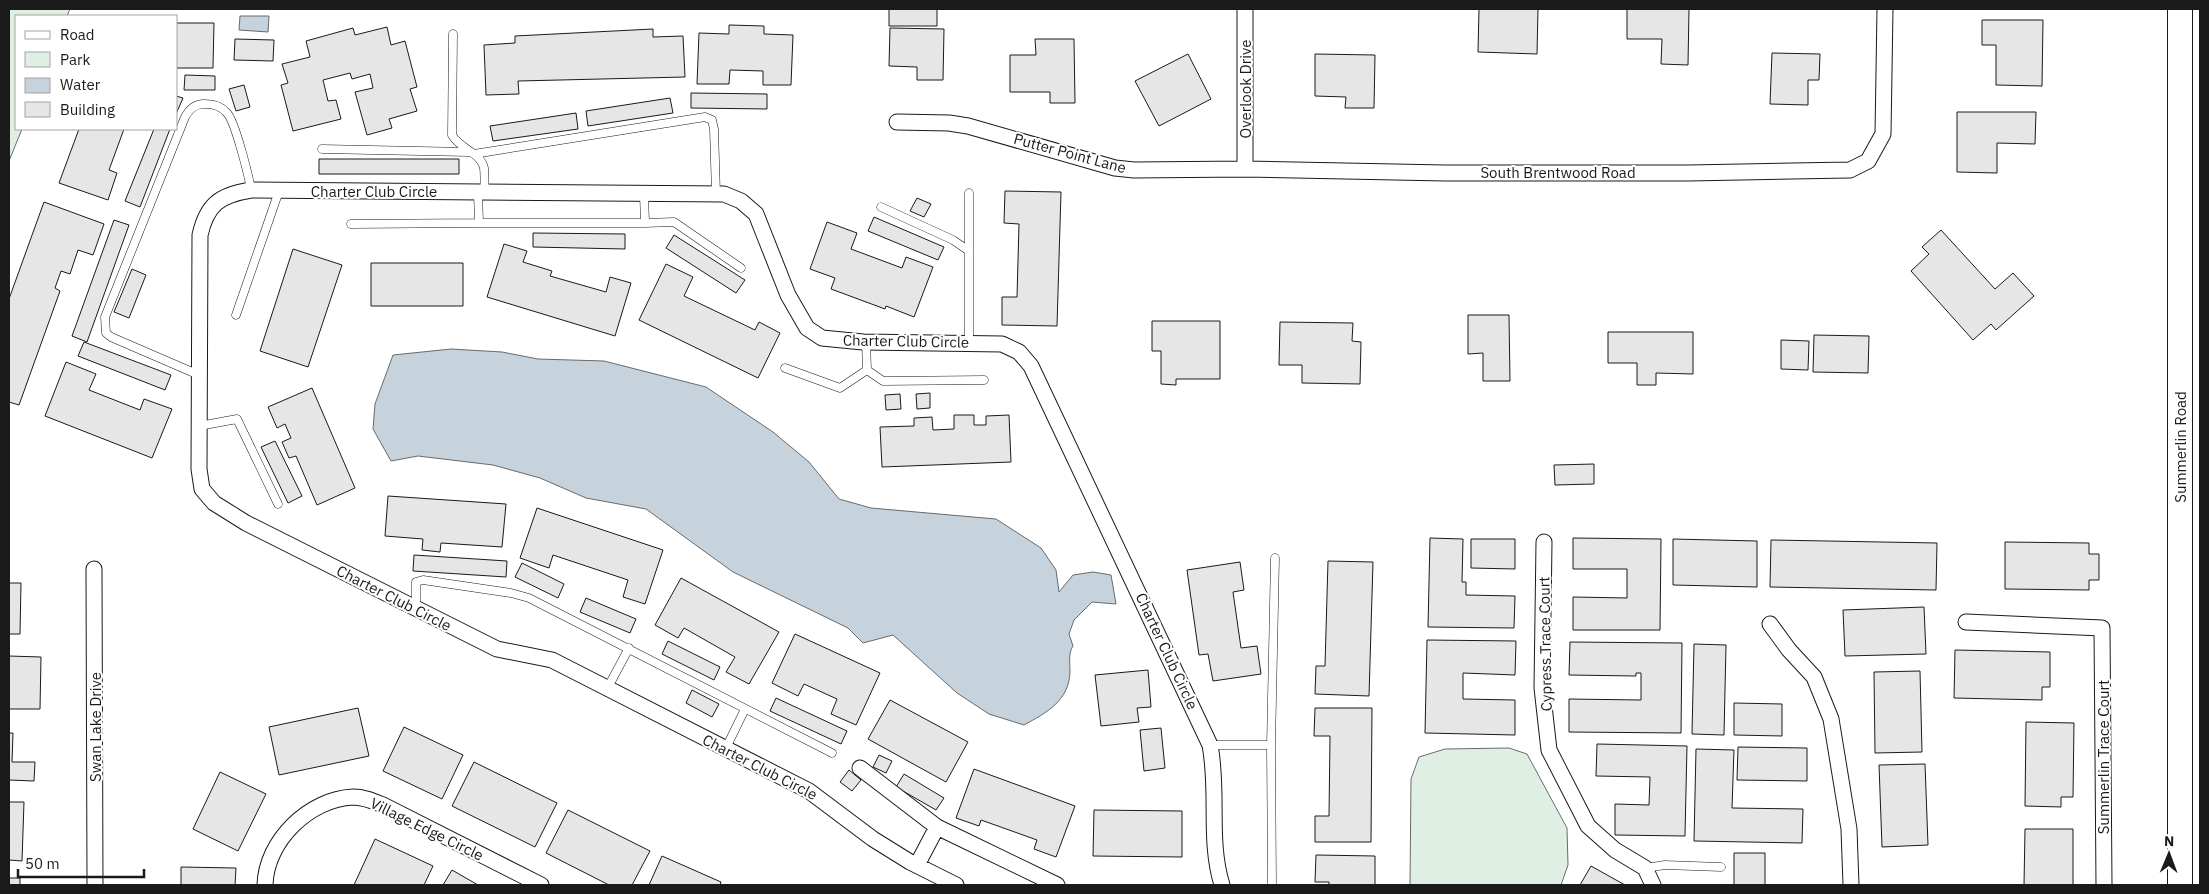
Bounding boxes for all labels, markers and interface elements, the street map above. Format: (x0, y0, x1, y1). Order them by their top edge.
legend (15, 15, 178, 130)
text: Road (60, 25, 95, 44)
street label: Overlook Drive (1236, 40, 1255, 138)
text: Park (60, 50, 90, 69)
text: Water (60, 75, 101, 94)
text: Building (60, 100, 115, 119)
street label: Putter Point Lane (1012, 129, 1128, 177)
street label: South Brentwood Road (1480, 163, 1636, 182)
street label: Charter Club Circle (311, 182, 437, 201)
street label: Charter Club Circle (843, 330, 969, 352)
street label: Summerlin Road (2171, 391, 2190, 503)
street label: Charter Club Circle (333, 561, 455, 635)
street label: Cypress Trace Court (1534, 576, 1556, 712)
street label: Charter Club Circle (1132, 590, 1202, 712)
street label: Swan Lake Drive (86, 672, 105, 782)
street label: Summerlin Trace Court (2094, 680, 2113, 834)
street label: Charter Club Circle (699, 730, 821, 804)
street label: Village Edge Circle (367, 793, 487, 865)
north arrow (2144, 829, 2194, 879)
text: N (2164, 832, 2174, 850)
scale bar (18, 846, 144, 878)
text: 50 m (25, 854, 60, 873)

